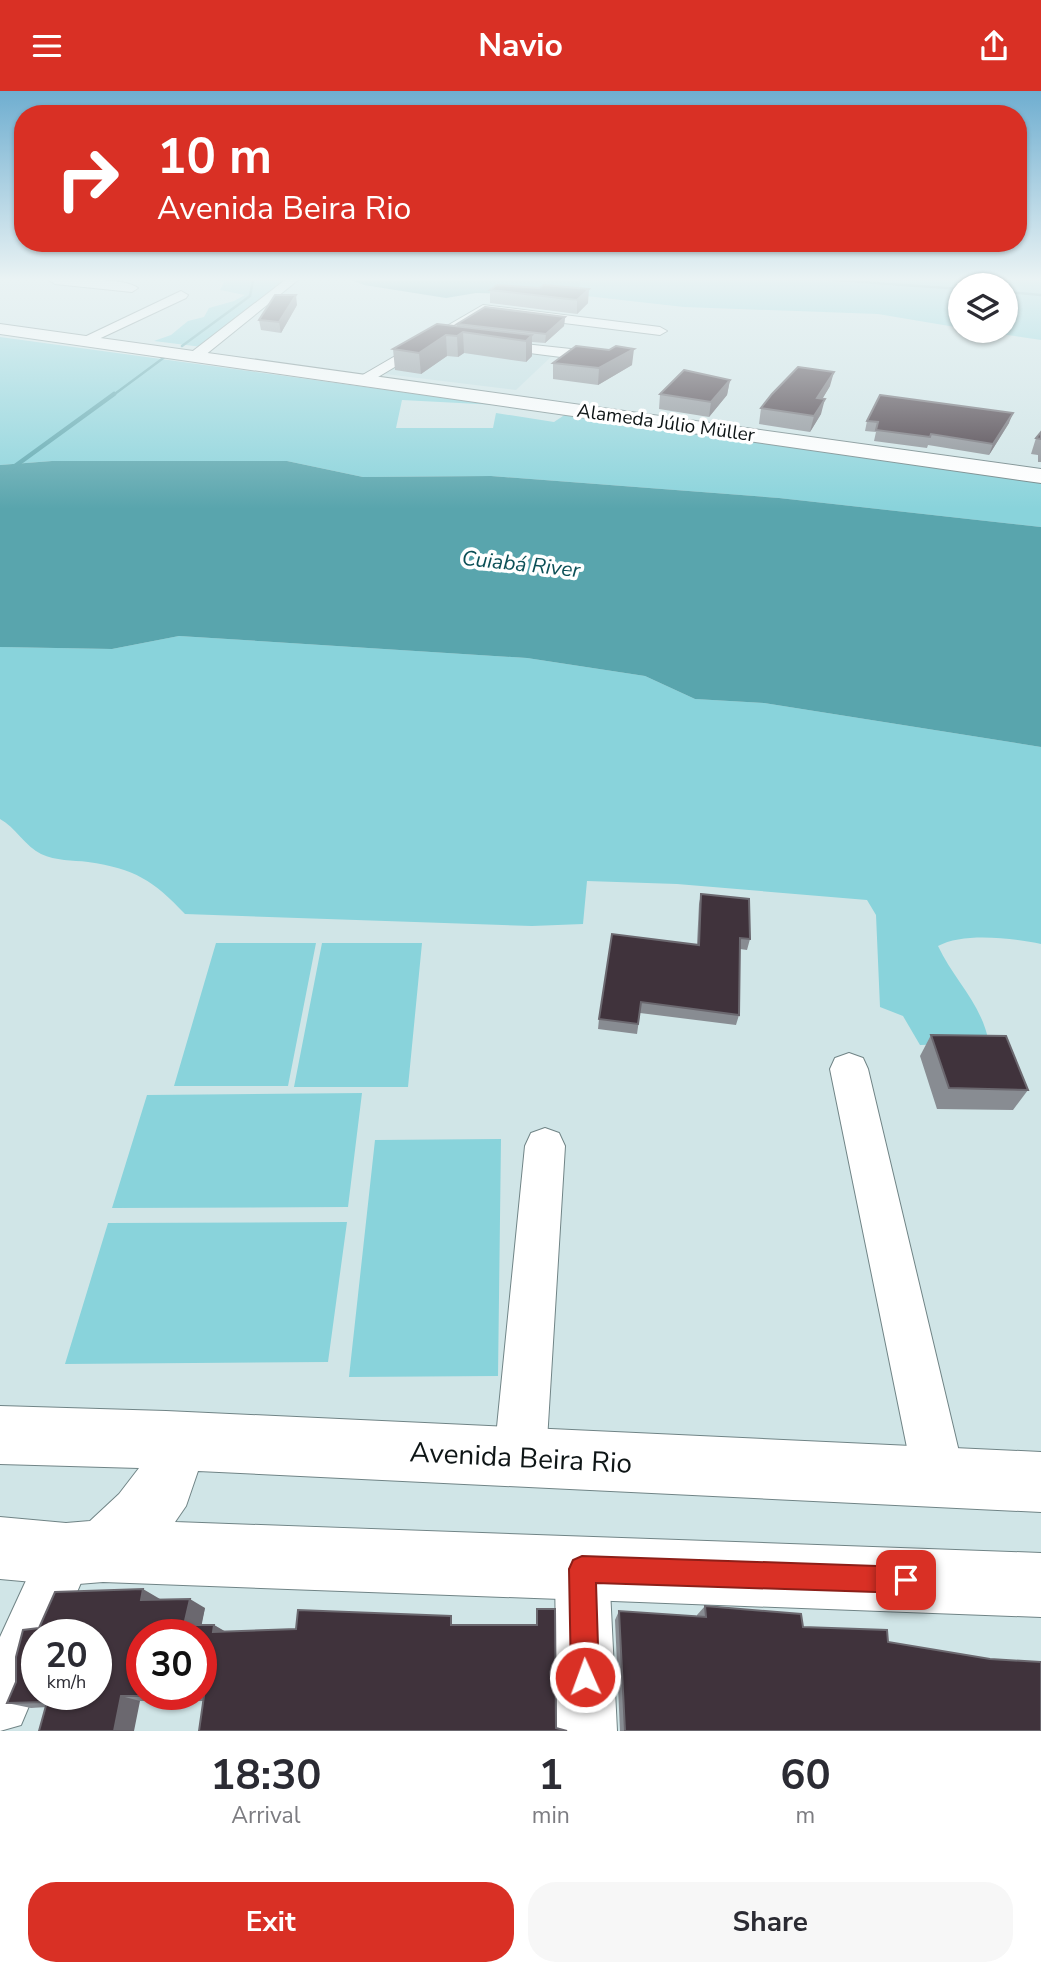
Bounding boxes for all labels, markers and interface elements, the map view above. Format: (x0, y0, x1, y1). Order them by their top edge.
text: Navio (478, 24, 563, 67)
icon: menu (28, 27, 66, 65)
icon: share (975, 27, 1013, 65)
text: 10 m (157, 123, 272, 190)
icon: right (42, 133, 133, 224)
text: Avenida Beira Rio (157, 187, 411, 230)
map controls (948, 273, 1018, 343)
button: layers (948, 273, 1018, 343)
street label: Alameda Júlio Müller (575, 398, 757, 448)
water label: Cuiabá River (461, 544, 582, 584)
street label: Avenida Beira Rio (409, 1433, 633, 1483)
pin (876, 1550, 936, 1610)
icon: arrive (887, 1561, 925, 1599)
speed limit sign: 30 (126, 1619, 217, 1710)
text: 20 (45, 1632, 88, 1679)
position arrow (548, 1640, 622, 1714)
text: km/h (47, 1670, 86, 1694)
text: 18:30 (210, 1747, 322, 1804)
text: 1 (538, 1747, 563, 1804)
text: 60 (780, 1747, 831, 1804)
text: Arrival (231, 1800, 301, 1831)
text: min (532, 1800, 570, 1831)
text: m (796, 1800, 815, 1831)
button: Exit (28, 1882, 514, 1962)
button: Share (528, 1882, 1013, 1962)

